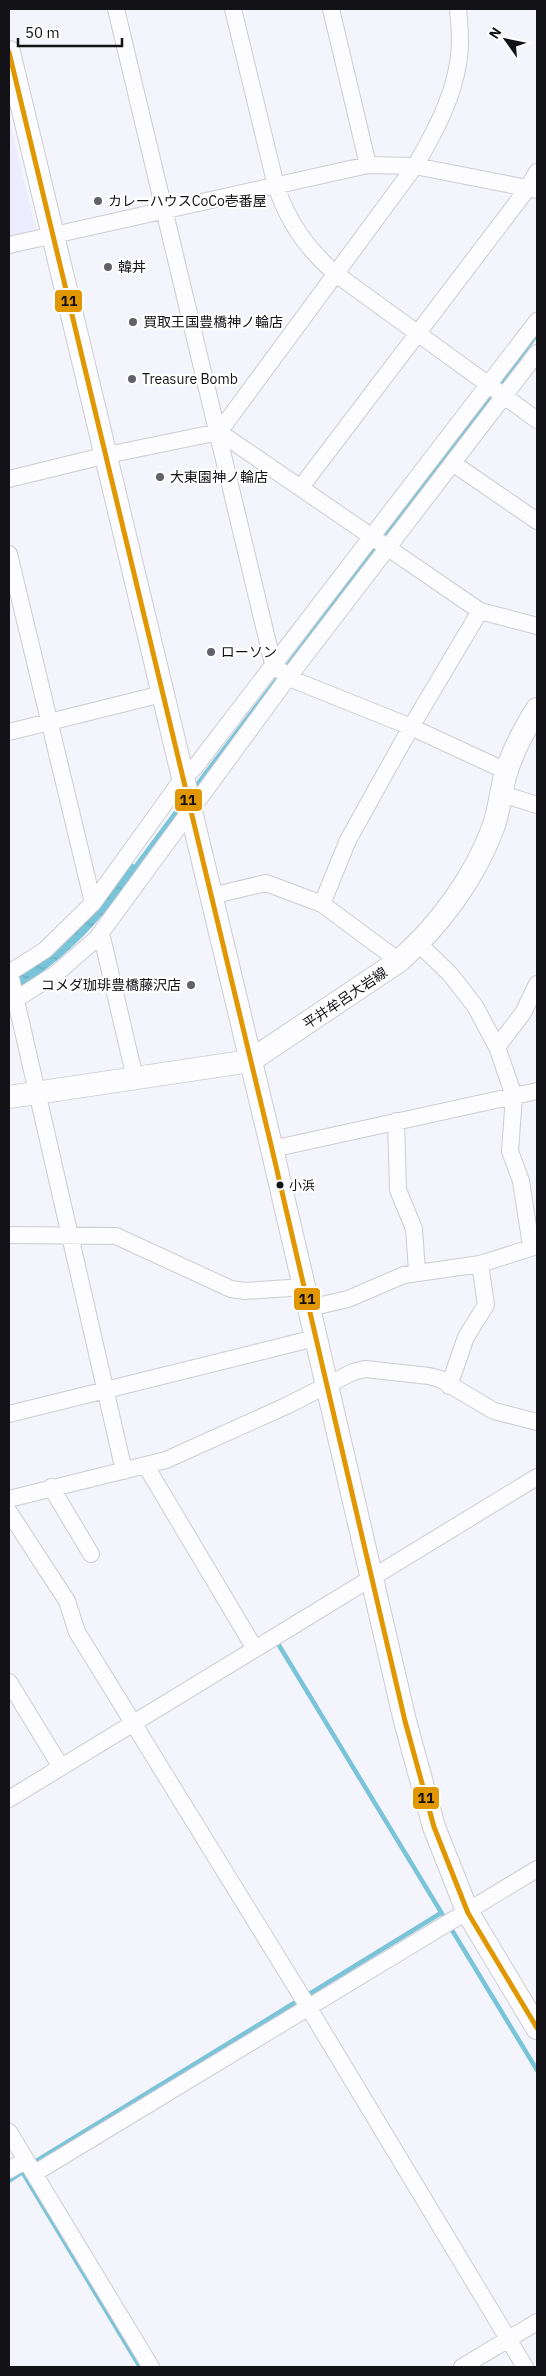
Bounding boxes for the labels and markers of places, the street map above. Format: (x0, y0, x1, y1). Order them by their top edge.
place label: カレーハウスCoCo壱番屋 (108, 192, 267, 210)
marker: カレーハウスCoCo壱番屋 (92, 195, 104, 207)
place label: 韓丼 (118, 258, 146, 276)
marker: 韓丼 (102, 261, 114, 273)
place label: 買取王国豊橋神ノ輪店 (143, 313, 283, 331)
marker: 買取王国豊橋神ノ輪店 (127, 316, 139, 328)
place label: Treasure Bomb (142, 370, 238, 388)
marker: Treasure Bomb (126, 373, 138, 385)
place label: 大東園神ノ輪店 (170, 468, 268, 486)
marker: 大東園神ノ輪店 (154, 471, 166, 483)
place label: ローソン (221, 643, 277, 661)
marker: ローソン (205, 646, 217, 658)
place label: コメダ珈琲豊橋藤沢店 (41, 976, 181, 994)
marker: コメダ珈琲豊橋藤沢店 (185, 979, 197, 991)
place label: 小浜 (289, 1177, 315, 1194)
marker: 小浜 (275, 1180, 285, 1190)

